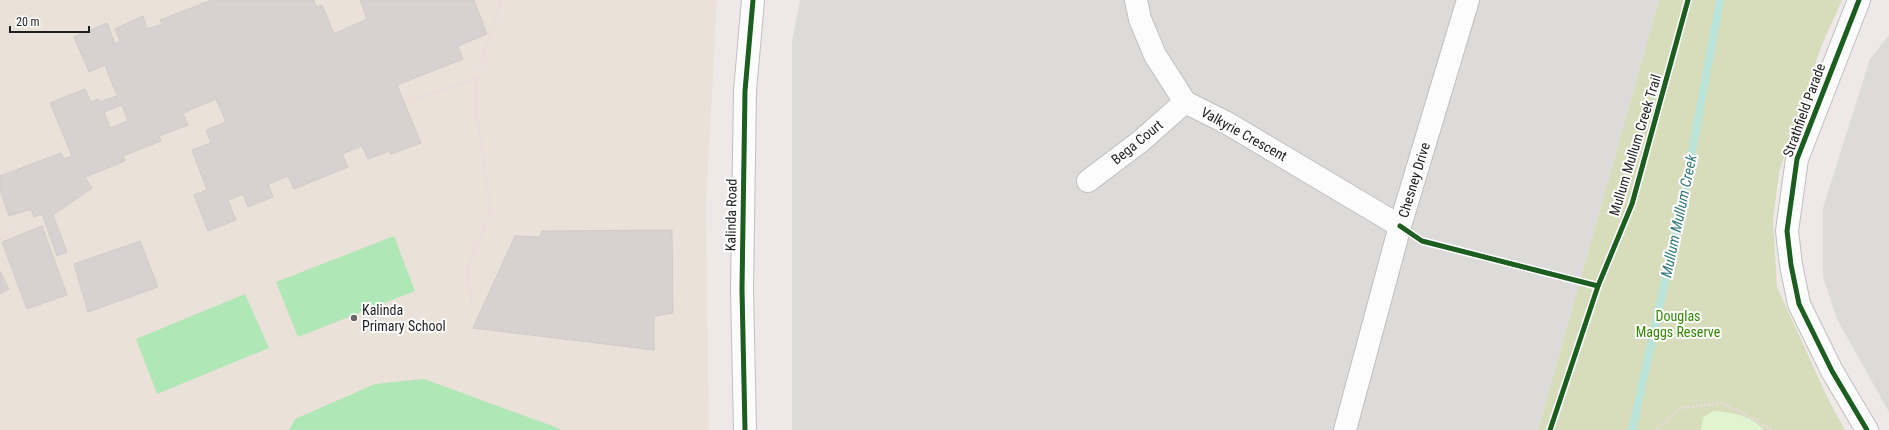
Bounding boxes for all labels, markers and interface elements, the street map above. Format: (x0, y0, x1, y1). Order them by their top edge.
scale bar (10, 8, 89, 34)
text: 20 m (16, 15, 40, 29)
street label: Strathfield Parade (1780, 61, 1828, 159)
street label: Mullum Mullum Creek Trail (1606, 72, 1664, 218)
street label: Valkyrie Crescent (1198, 104, 1290, 164)
street label: Bega Court (1108, 116, 1166, 168)
street label: Chesney Drive (1395, 140, 1433, 220)
water label: Mullum Mullum Creek (1657, 153, 1701, 279)
street label: Kalinda Road (722, 179, 740, 251)
place label: Kalinda Primary School (362, 302, 446, 334)
park label: Douglas Maggs Reserve (1636, 308, 1721, 340)
marker: Kalinda Primary School (349, 313, 359, 323)

